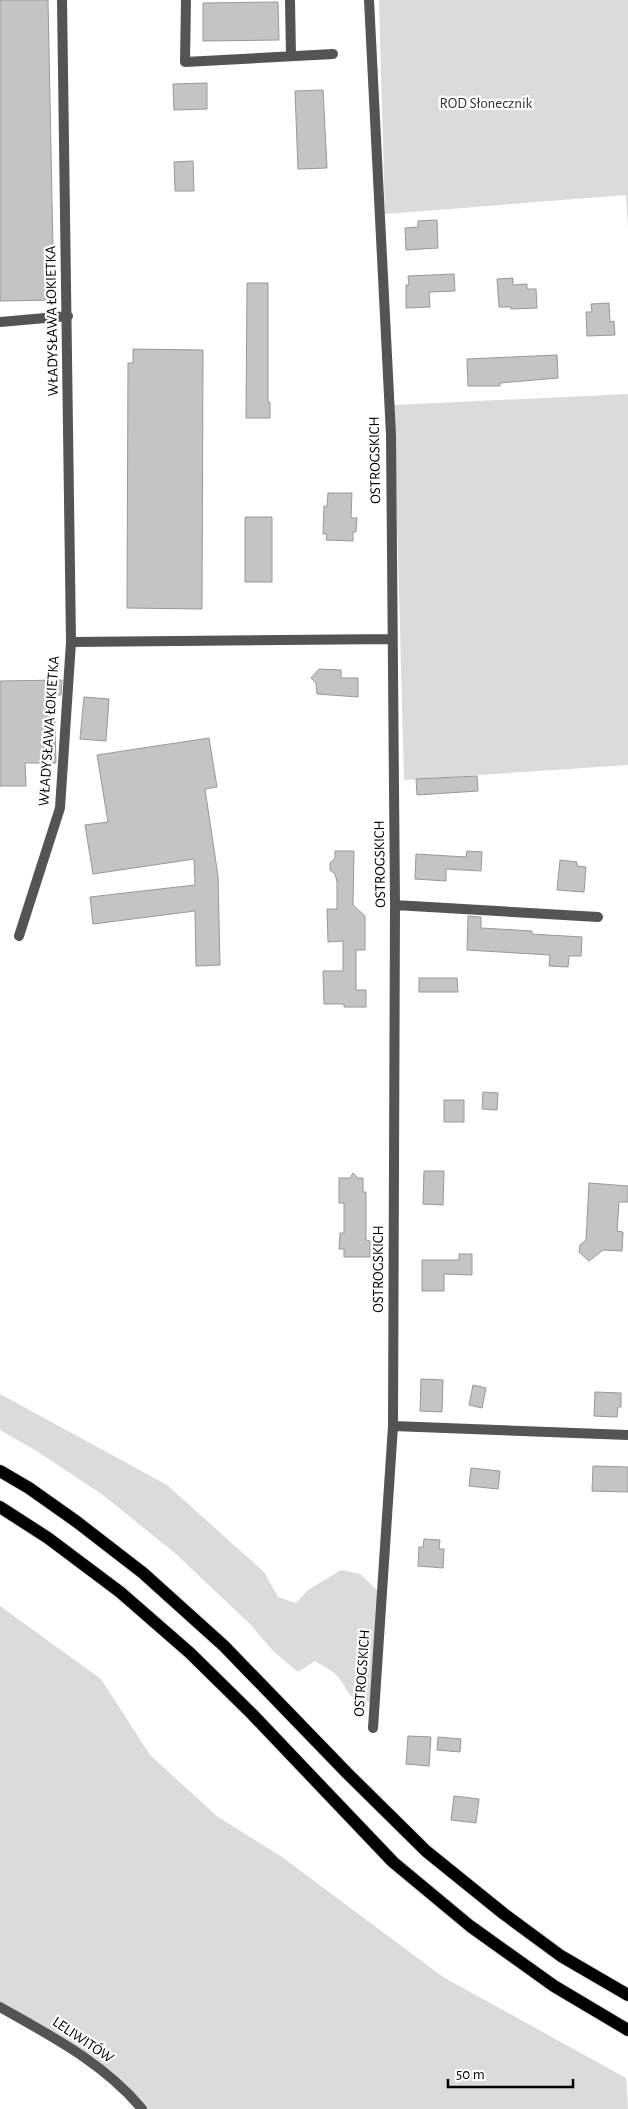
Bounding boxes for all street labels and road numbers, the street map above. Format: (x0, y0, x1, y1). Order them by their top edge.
street label: WŁADYSŁAWA ŁOKIETKA (43, 245, 61, 397)
street label: OSTROGSKICH (367, 416, 383, 504)
street label: WŁADYSŁAWA ŁOKIETKA (36, 655, 62, 807)
street label: OSTROGSKICH (372, 820, 388, 908)
street label: OSTROGSKICH (371, 1225, 386, 1313)
street label: OSTROGSKICH (351, 1629, 373, 1717)
street label: LELIWITÓW (50, 2013, 118, 2066)

